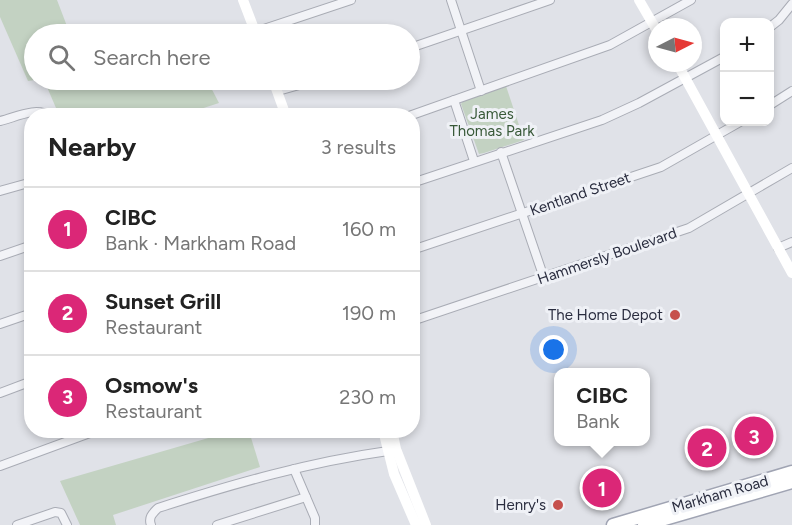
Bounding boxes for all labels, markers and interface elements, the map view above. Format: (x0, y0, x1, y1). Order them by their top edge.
north arrow (648, 18, 702, 72)
map controls (720, 18, 774, 126)
button: + (720, 18, 774, 72)
search box (24, 24, 420, 90)
icon: search (45, 41, 78, 74)
text: Search here (93, 44, 211, 71)
button: − (720, 72, 774, 126)
park label: James Thomas Park (450, 105, 535, 140)
text: Nearby (48, 131, 136, 163)
text: 3 results (321, 135, 396, 159)
street label: Kentland Street (527, 168, 633, 220)
text: CIBC (105, 204, 157, 231)
text: 1 (63, 217, 72, 241)
text: 160 m (342, 217, 396, 241)
street label: Hammersly Boulevard (535, 224, 679, 288)
text: Bank · Markham Road (105, 231, 296, 255)
text: Sunset Grill (105, 288, 221, 315)
text: 2 (62, 301, 73, 325)
text: 190 m (342, 301, 396, 325)
place label: The Home Depot (548, 306, 663, 324)
marker: The Home Depot (668, 308, 682, 322)
text: Restaurant (105, 315, 202, 339)
your location (539, 335, 568, 364)
popup (554, 368, 650, 446)
text: Osmow's (105, 372, 198, 399)
text: CIBC (576, 382, 628, 409)
text: 3 (62, 385, 73, 409)
text: 230 m (339, 385, 396, 409)
text: Restaurant (105, 399, 202, 423)
text: Bank (576, 409, 619, 433)
pin: 3 (734, 414, 774, 458)
pin: 2 (688, 426, 726, 470)
pin: 1 (582, 466, 622, 510)
street label: Markham Road (670, 472, 770, 516)
place label: Henry's (495, 496, 546, 514)
marker: Henry's (551, 498, 565, 512)

